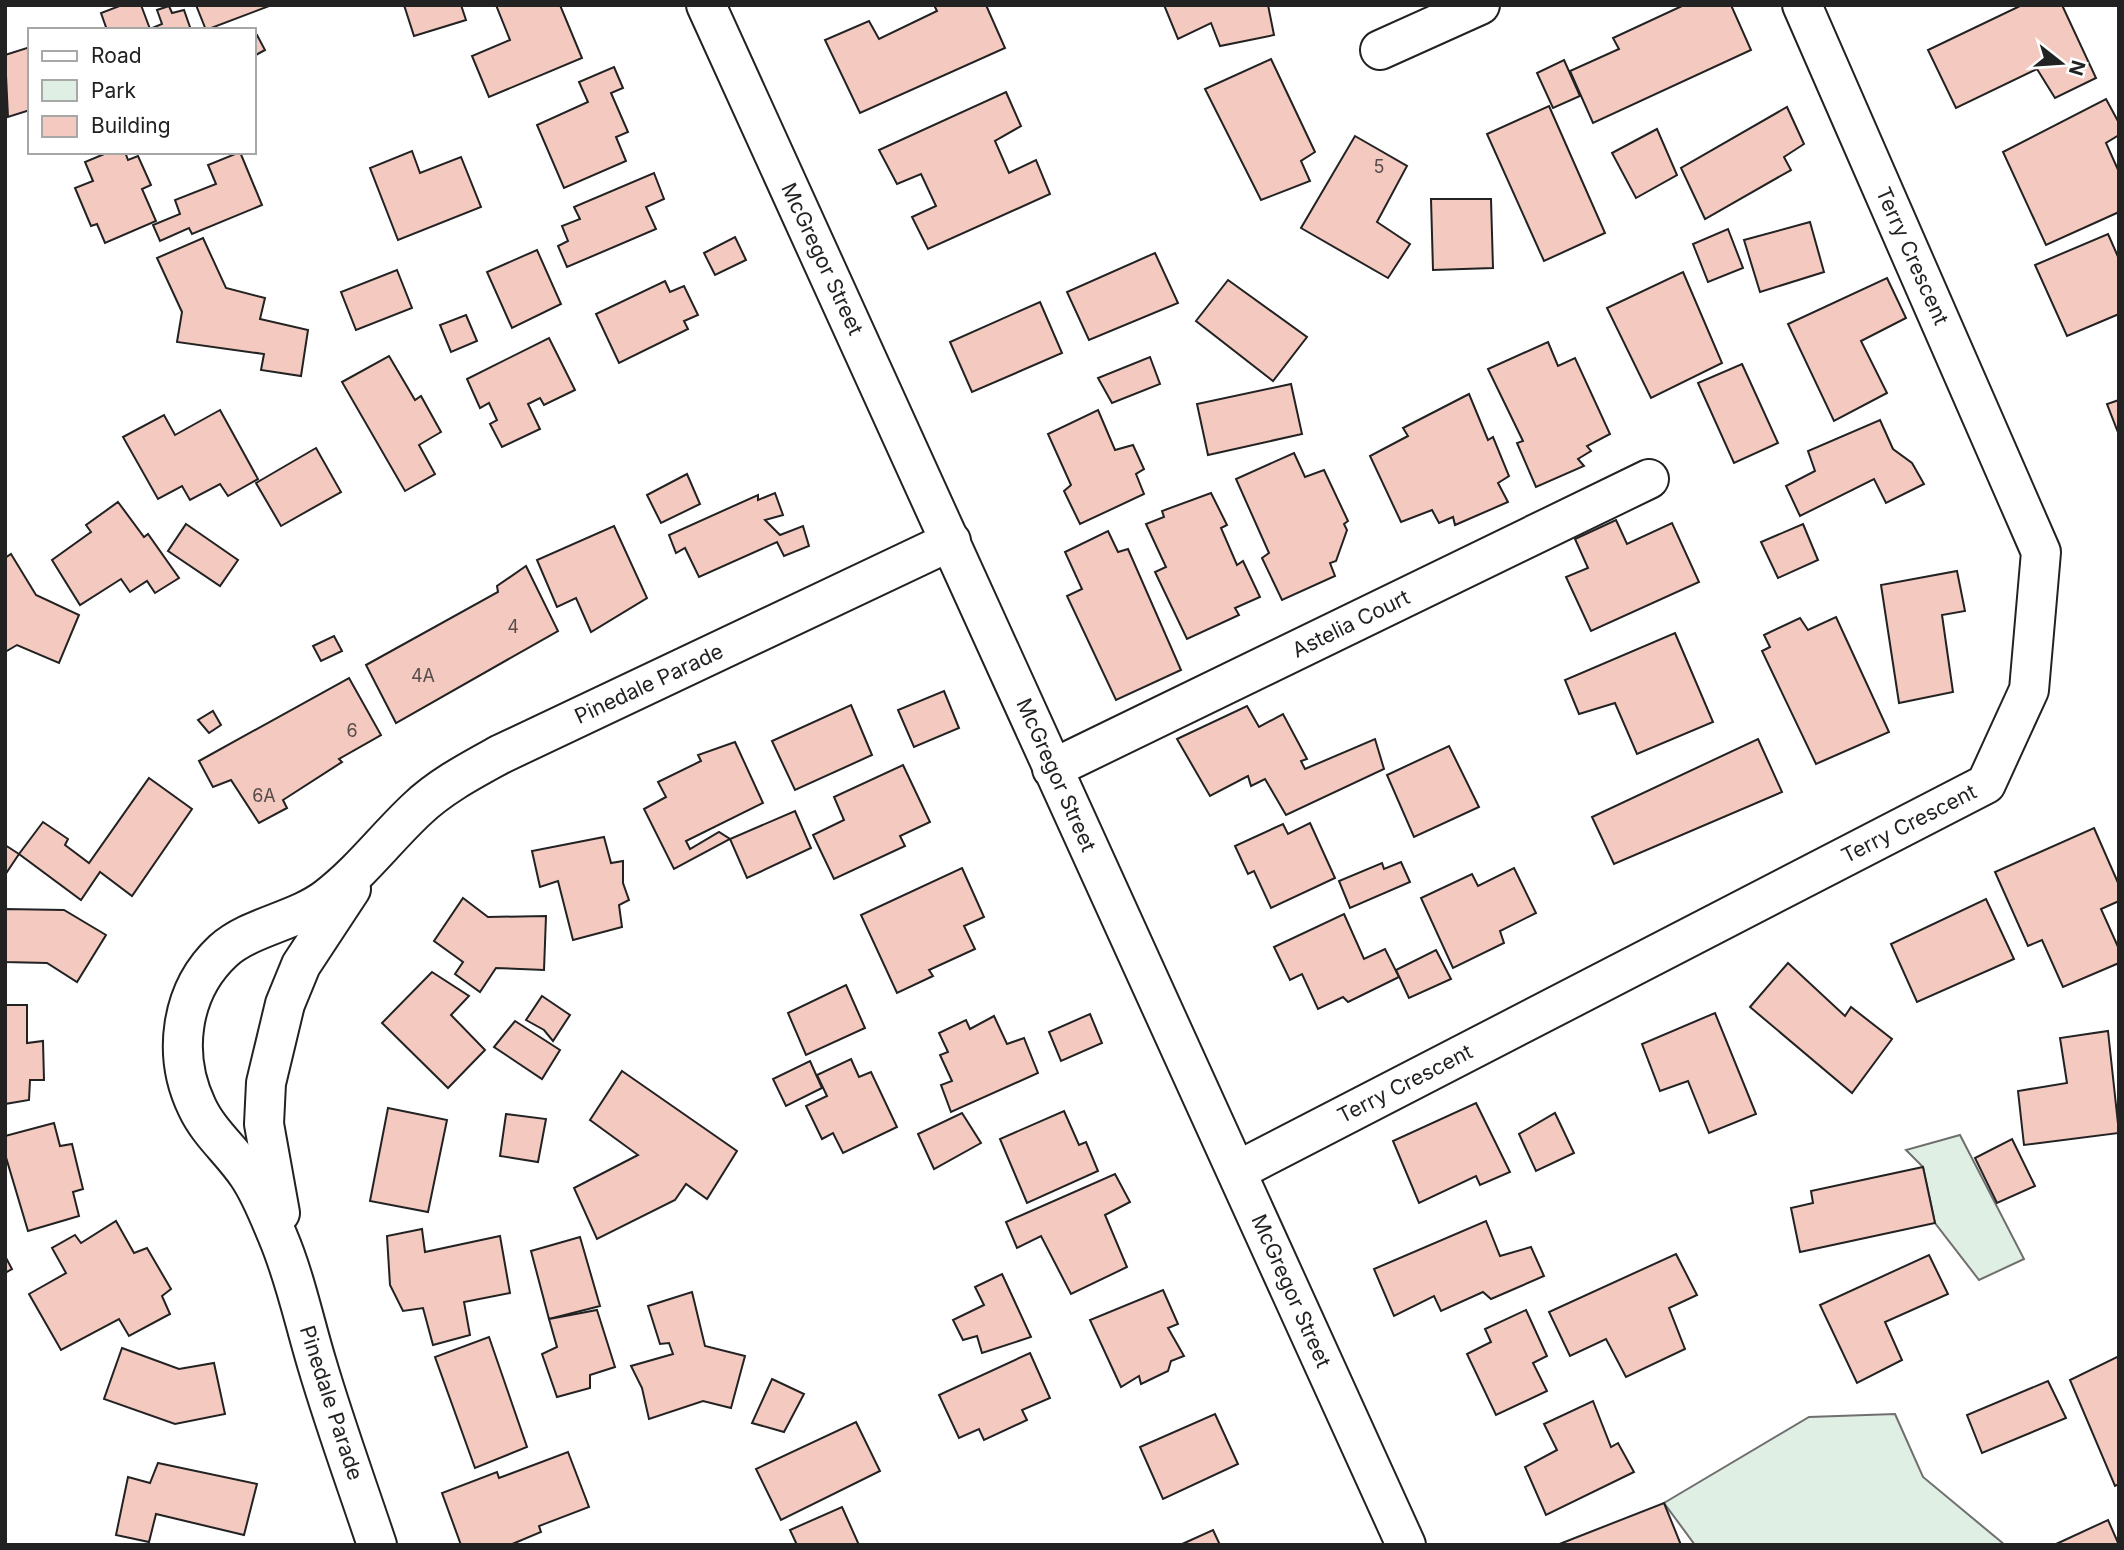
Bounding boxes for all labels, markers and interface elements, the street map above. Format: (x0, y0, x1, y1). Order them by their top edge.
legend (28, 28, 256, 154)
north arrow (2026, 28, 2096, 98)
text: Road (91, 43, 142, 68)
text: N (2064, 58, 2090, 78)
text: Park (91, 78, 136, 103)
text: Building (91, 113, 171, 138)
house number: 5 (1374, 156, 1384, 177)
street label: McGregor Street (776, 179, 869, 339)
street label: Terry Crescent (1871, 183, 1954, 329)
street label: Astelia Court (1288, 584, 1414, 663)
house number: 4 (507, 616, 519, 637)
street label: Pinedale Parade (571, 638, 727, 729)
house number: 4A (411, 665, 435, 686)
street label: McGregor Street (1011, 694, 1101, 855)
house number: 6 (346, 720, 358, 741)
street label: Terry Crescent (1837, 779, 1981, 868)
house number: 6A (252, 785, 276, 806)
street label: Terry Crescent (1333, 1039, 1477, 1128)
street label: McGregor Street (1246, 1210, 1336, 1371)
street label: Pinedale Parade (295, 1322, 368, 1483)

